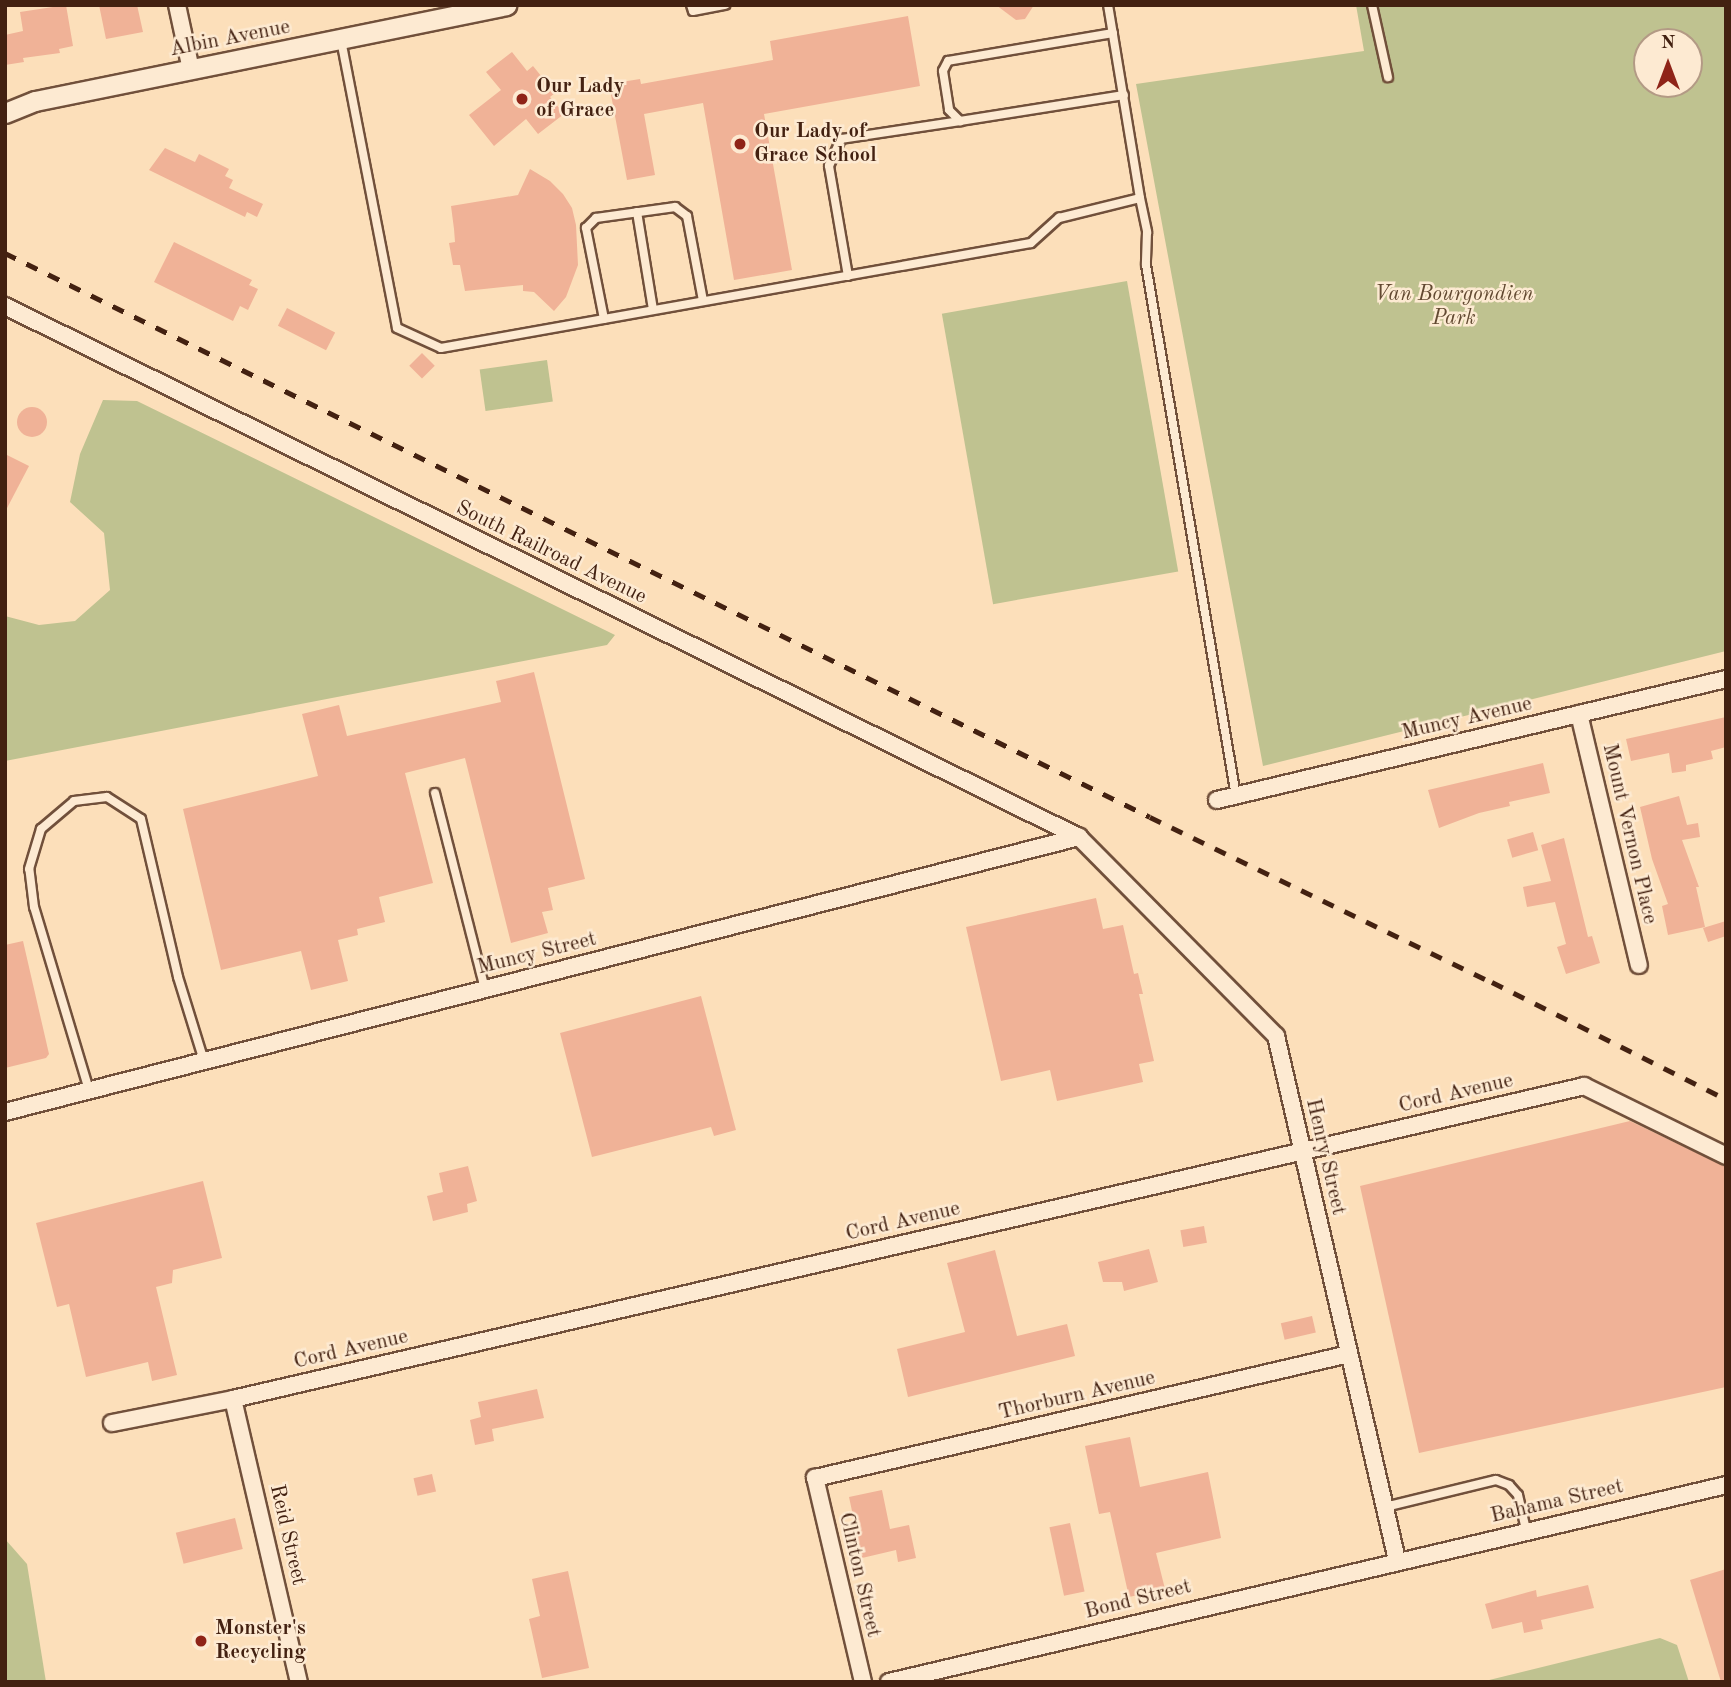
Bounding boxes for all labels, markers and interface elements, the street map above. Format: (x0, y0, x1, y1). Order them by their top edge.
street label: Albin Avenue (168, 15, 292, 63)
north arrow (1633, 28, 1703, 98)
text: N (1661, 34, 1675, 53)
place label: Our Lady of Grace (536, 74, 625, 124)
marker: Our Lady of Grace (514, 91, 530, 107)
place label: Our Lady of Grace School (754, 119, 877, 169)
marker: Our Lady of Grace School (732, 136, 748, 152)
park label: Van Bourgondien Park (1374, 282, 1534, 332)
street label: South Railroad Avenue (452, 496, 650, 610)
street label: Muncy Avenue (1399, 692, 1535, 746)
street label: Mount Vernon Place (1596, 741, 1662, 927)
street label: Muncy Street (475, 927, 599, 981)
street label: Cord Avenue (1396, 1069, 1516, 1119)
street label: Henry Street (1299, 1096, 1351, 1218)
street label: Cord Avenue (843, 1197, 963, 1247)
street label: Cord Avenue (291, 1325, 411, 1375)
street label: Thorburn Avenue (996, 1366, 1158, 1426)
street label: Bahama Street (1488, 1475, 1626, 1529)
street label: Reid Street (263, 1482, 311, 1588)
street label: Clinton Street (832, 1510, 886, 1640)
street label: Bond Street (1082, 1575, 1194, 1625)
place label: Monster's Recycling (215, 1616, 306, 1666)
marker: Monster's Recycling (193, 1633, 209, 1649)

